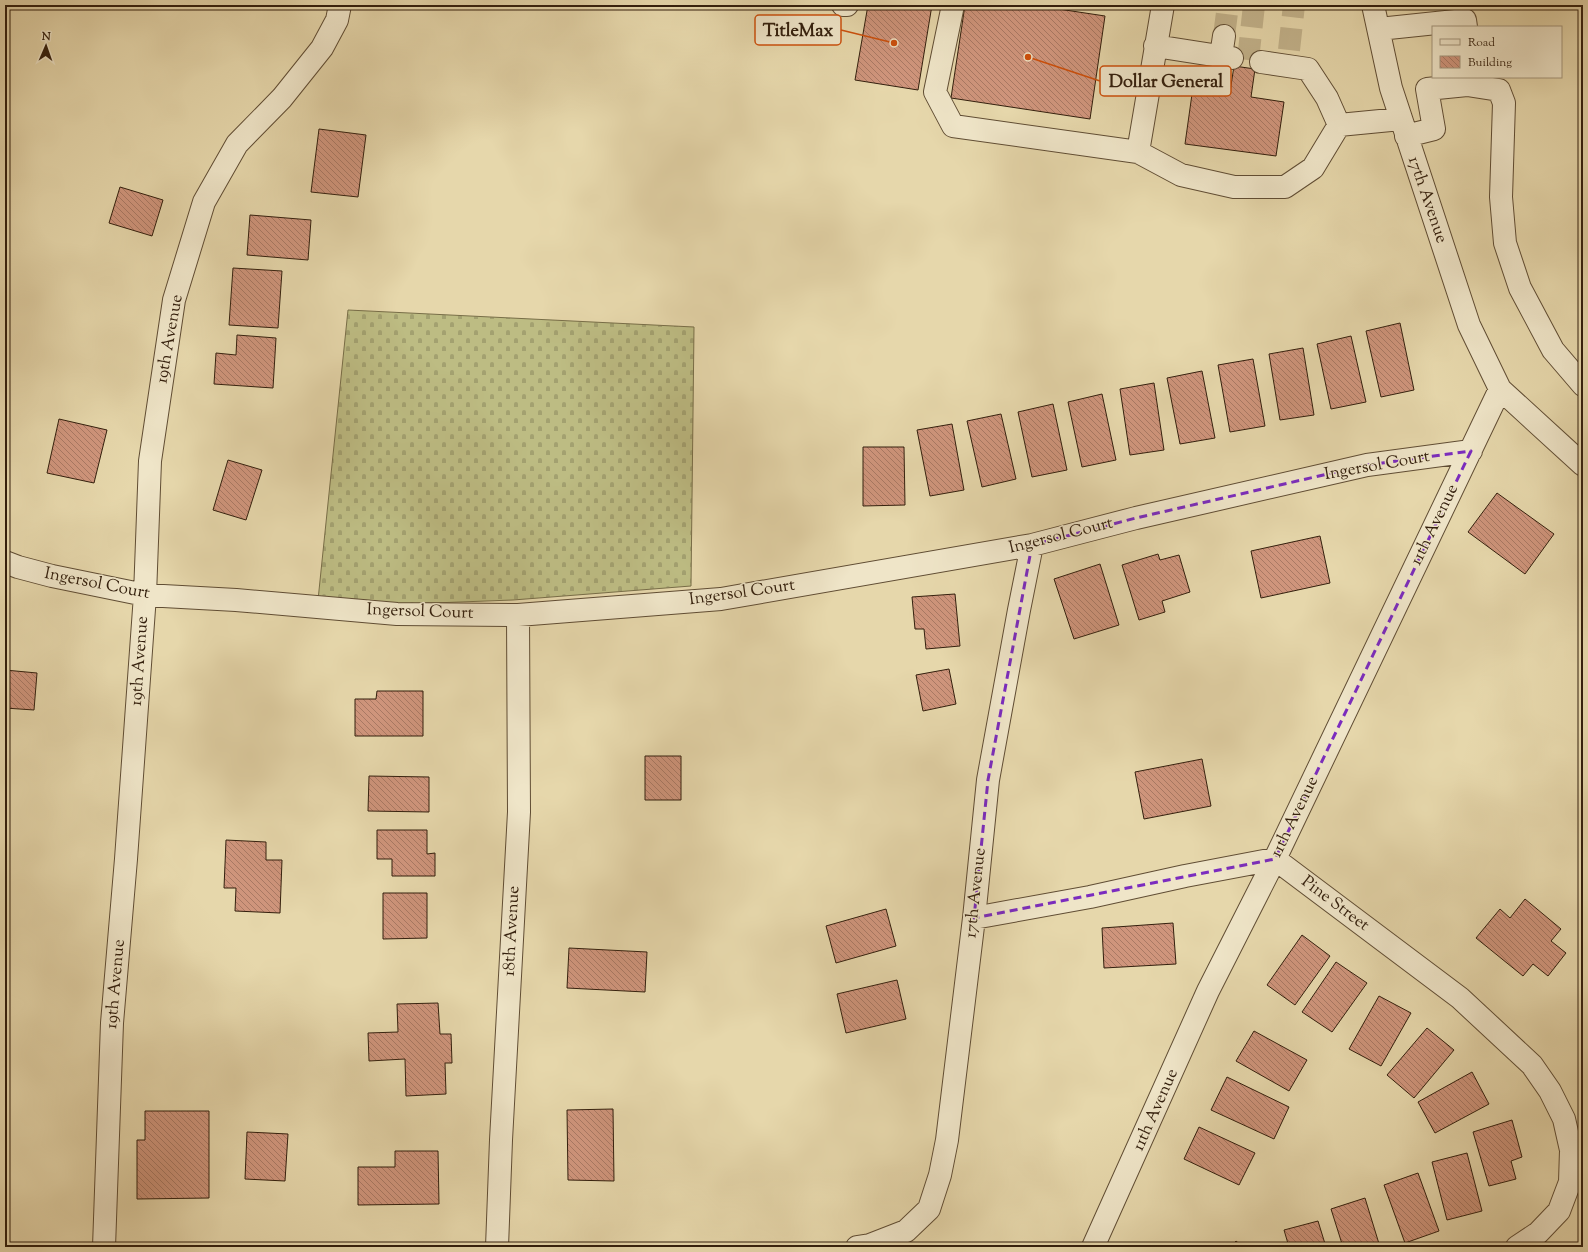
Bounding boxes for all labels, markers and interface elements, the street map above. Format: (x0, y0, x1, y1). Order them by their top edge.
callout: TitleMax (755, 15, 841, 45)
text: TitleMax (763, 19, 833, 45)
north arrow (26, 26, 66, 66)
legend (1432, 26, 1562, 78)
text: N (41, 29, 51, 45)
text: Road (1468, 34, 1495, 52)
text: Building (1468, 54, 1512, 72)
callout: Dollar General (1100, 66, 1231, 96)
text: Dollar General (1109, 70, 1224, 96)
street label: 17th Avenue (1401, 153, 1453, 247)
street label: 19th Avenue (150, 293, 190, 385)
street label: Ingersol Court (1322, 445, 1432, 487)
street label: 11th Avenue (1405, 480, 1465, 570)
street label: Ingersol Court (1006, 511, 1116, 561)
street label: Ingersol Court (42, 562, 152, 606)
street label: Ingersol Court (687, 574, 797, 612)
street label: Ingersol Court (366, 598, 474, 626)
street label: 19th Avenue (125, 615, 155, 707)
street label: 11th Avenue (1265, 772, 1325, 862)
street label: 17th Avenue (959, 847, 993, 939)
street label: Pine Street (1296, 870, 1374, 938)
street label: 18th Avenue (498, 885, 526, 977)
street label: 19th Avenue (100, 938, 132, 1030)
street label: 11th Avenue (1127, 1065, 1185, 1155)

